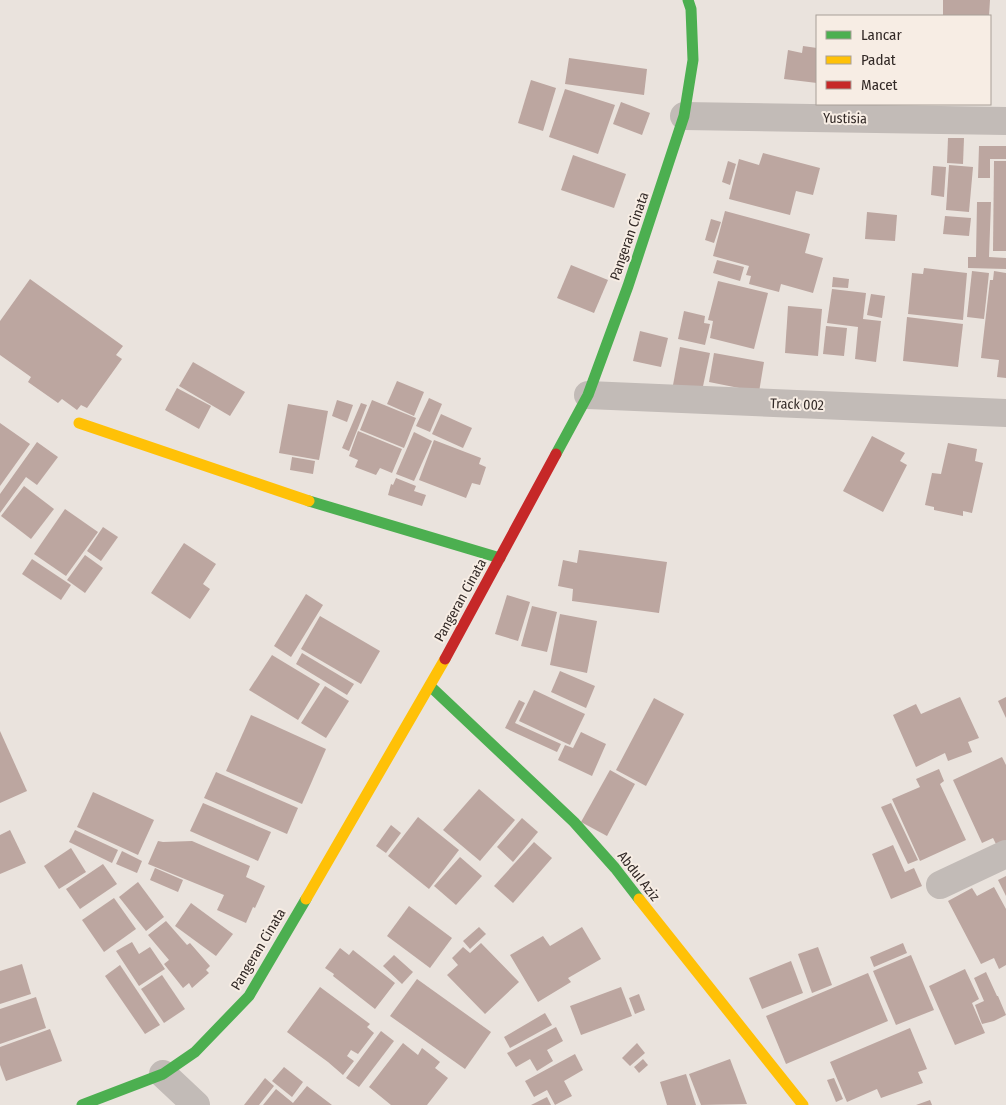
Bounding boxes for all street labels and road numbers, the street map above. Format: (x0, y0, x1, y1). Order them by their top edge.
street label: Yustisia (823, 110, 867, 127)
street label: Pangeran Cinata (606, 190, 653, 283)
street label: Track 002 (770, 395, 824, 414)
street label: Pangeran Cinata (431, 556, 490, 645)
street label: Abdul Aziz (614, 848, 664, 905)
street label: Pangeran Cinata (227, 905, 290, 993)

